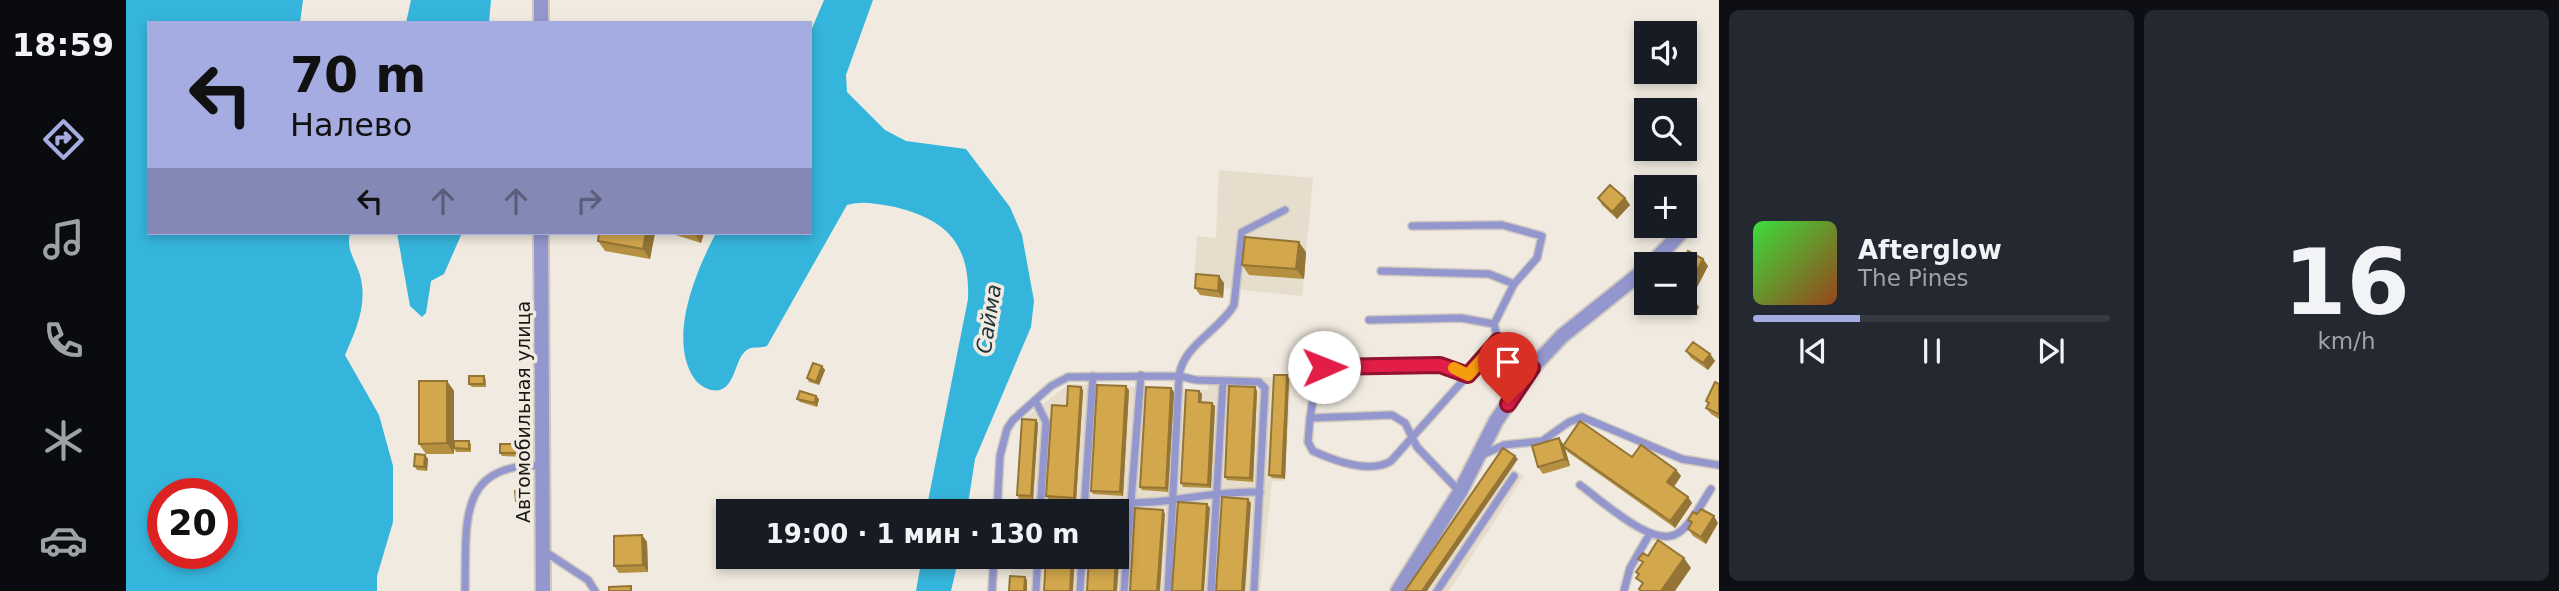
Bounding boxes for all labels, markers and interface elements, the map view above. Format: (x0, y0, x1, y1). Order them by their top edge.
map controls (1634, 21, 1697, 315)
button: sound (1634, 21, 1697, 84)
text: 18:59 (12, 26, 114, 64)
text: 70 m (290, 47, 426, 104)
icon: left (175, 49, 266, 140)
button: search (1634, 98, 1697, 161)
text: Налево (290, 106, 412, 144)
icon: directions (39, 115, 88, 164)
button: + (1634, 175, 1697, 238)
icon: left (351, 182, 389, 220)
icon: ahead (424, 182, 462, 220)
icon: ahead (497, 182, 535, 220)
icon: right (570, 182, 608, 220)
icon: music (39, 215, 88, 264)
text: 16 (2283, 230, 2410, 335)
text: Afterglow (1858, 235, 2002, 265)
button: − (1634, 252, 1697, 315)
text: The Pines (1858, 265, 1969, 291)
water label: Сайма (972, 283, 1006, 355)
street label: Автомобильная улица (512, 301, 534, 523)
icon: phone (39, 316, 88, 365)
text: km/h (2317, 328, 2376, 354)
position arrow (1287, 330, 1361, 404)
pin (1478, 332, 1538, 404)
icon: previous (1794, 332, 1832, 370)
icon: pause (1913, 332, 1951, 370)
icon: next (2032, 332, 2070, 370)
icon: arrive (1489, 343, 1527, 381)
icon: climate (39, 416, 88, 465)
speed limit sign: 20 (147, 478, 238, 569)
icon: car (39, 516, 88, 565)
text: 19:00 · 1 мин · 130 m (766, 519, 1079, 549)

